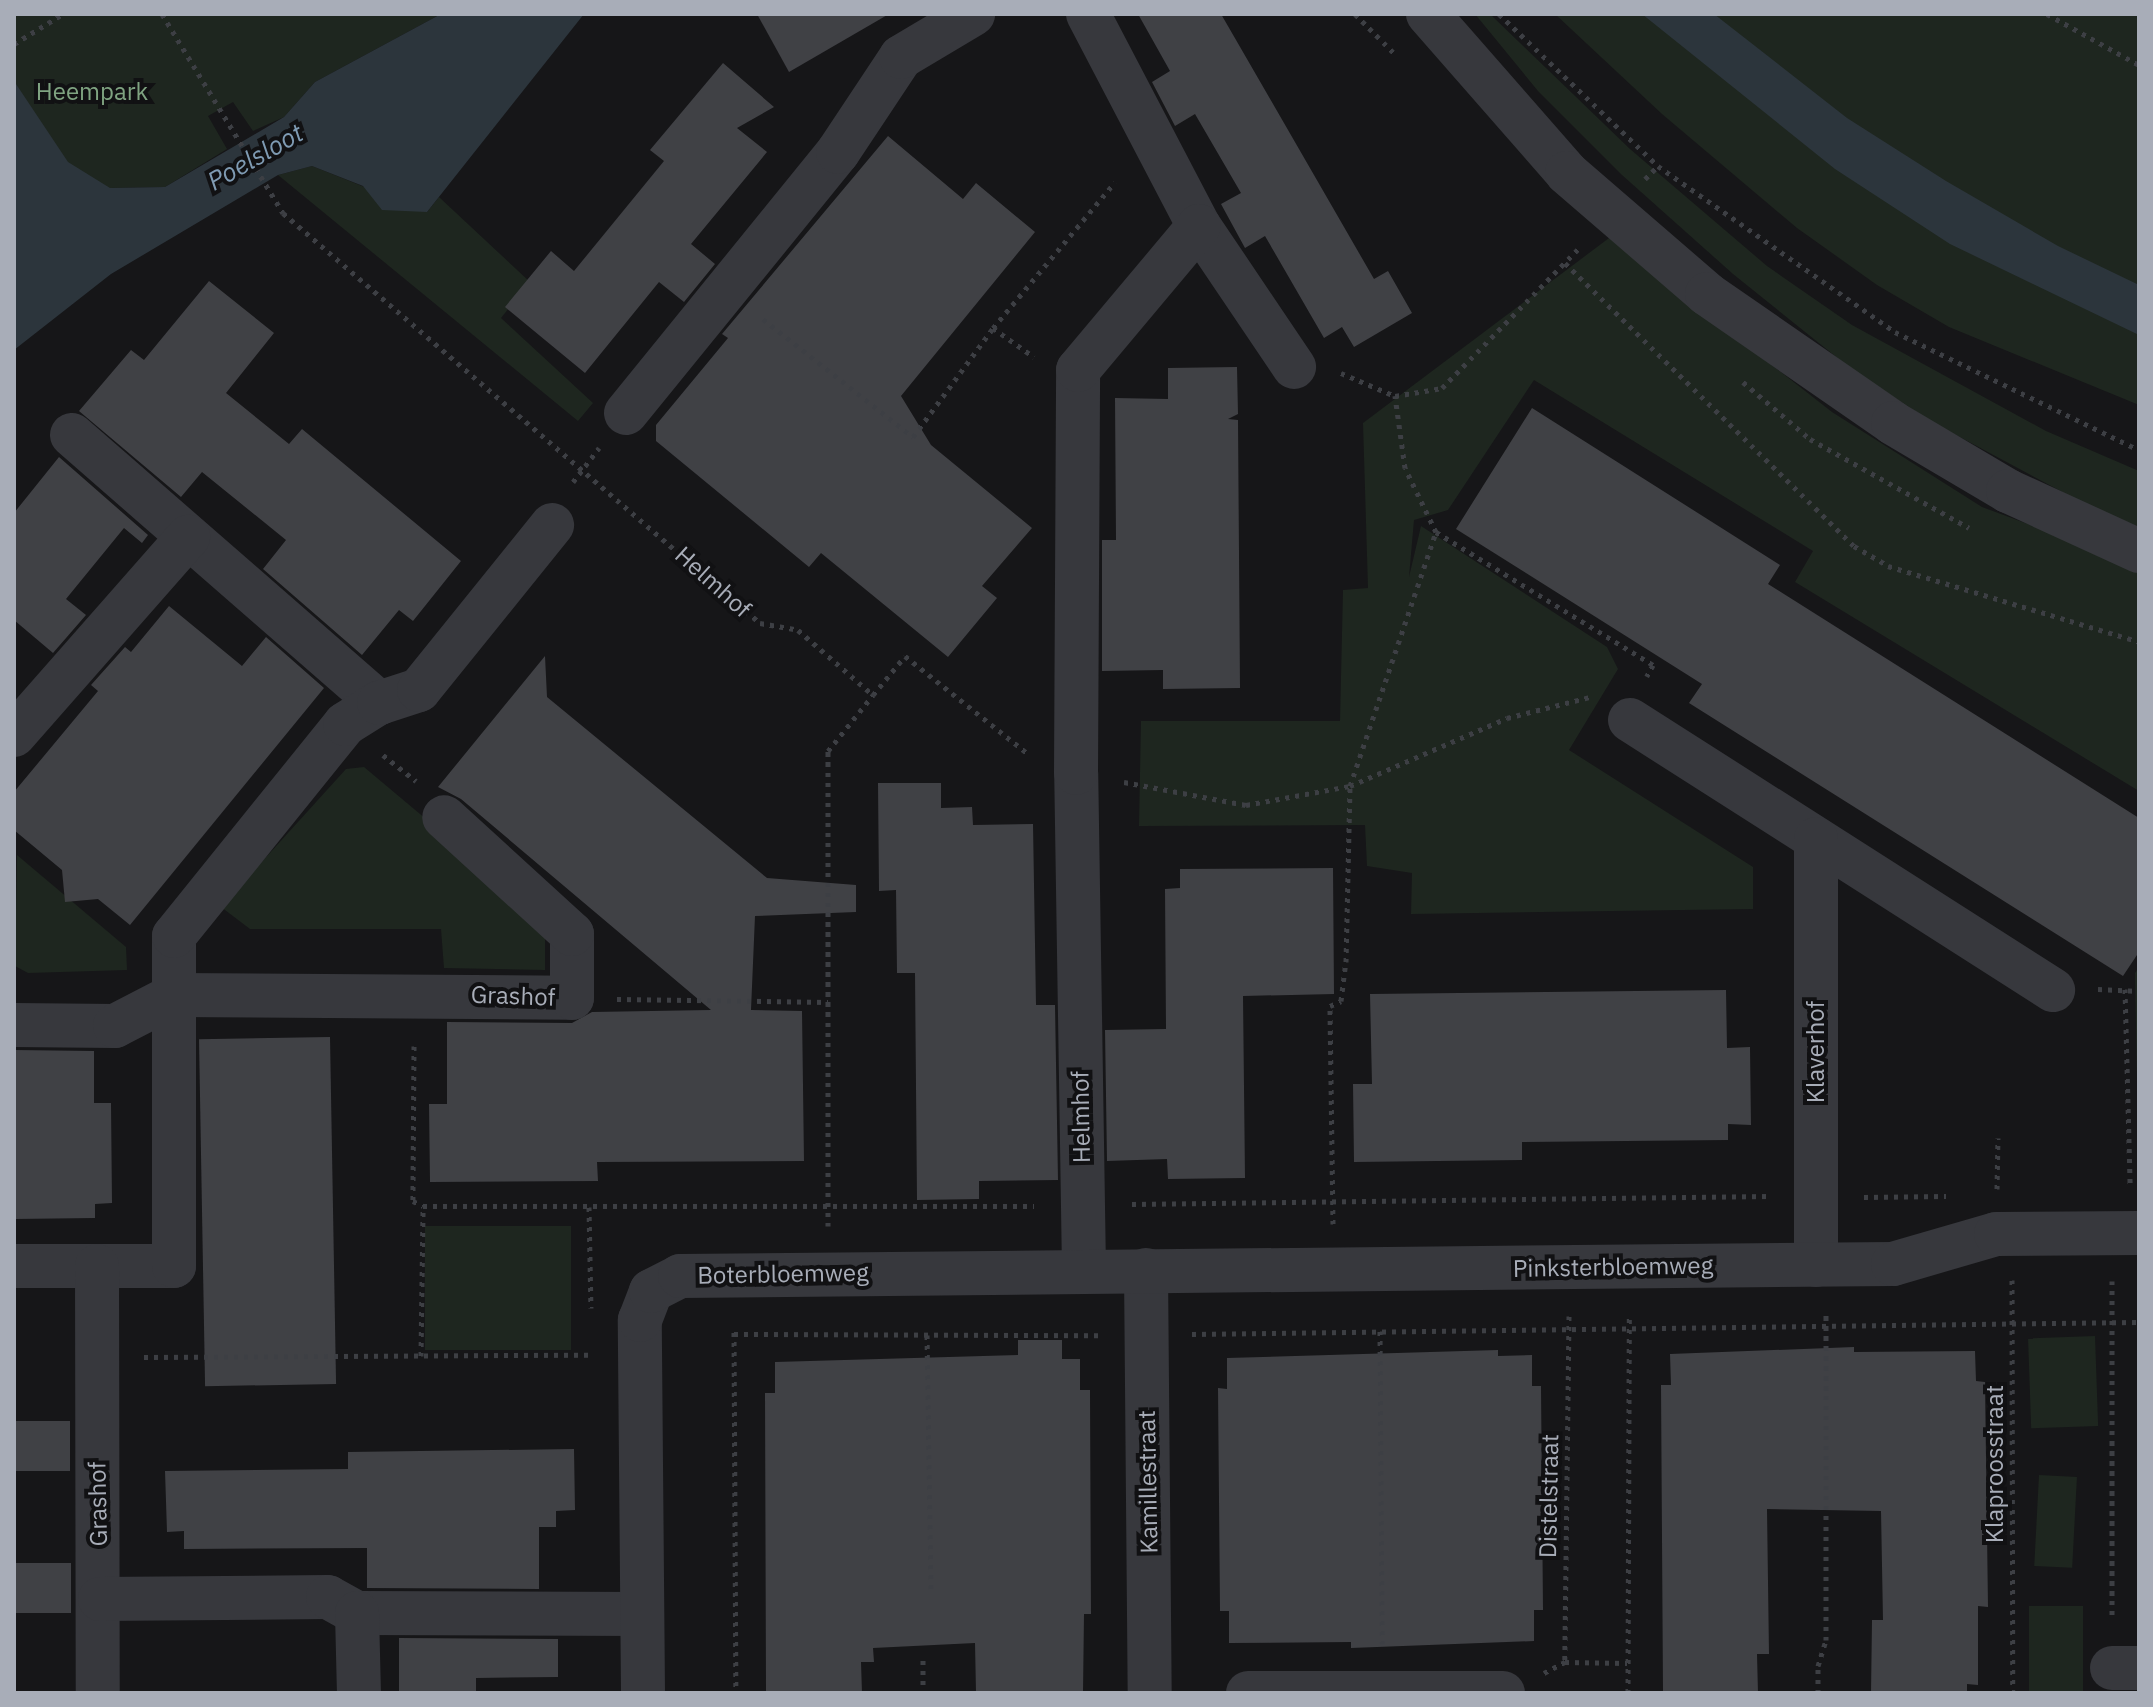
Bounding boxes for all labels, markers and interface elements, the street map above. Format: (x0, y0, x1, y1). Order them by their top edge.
park label: Heempark (36, 78, 148, 106)
water label: Poelsloot (202, 117, 308, 197)
street label: Helmhof (669, 540, 757, 624)
street label: Grashof (470, 980, 556, 1012)
street label: Klaverhof (1802, 1001, 1830, 1103)
street label: Helmhof (1066, 1071, 1096, 1163)
street label: Pinksterbloemweg (1513, 1251, 1713, 1283)
street label: Boterbloemweg (697, 1258, 869, 1290)
street label: Klaproosstraat (1981, 1385, 2009, 1543)
street label: Kamillestraat (1132, 1410, 1164, 1554)
street label: Distelstraat (1534, 1434, 1564, 1558)
street label: Grashof (83, 1461, 113, 1547)

